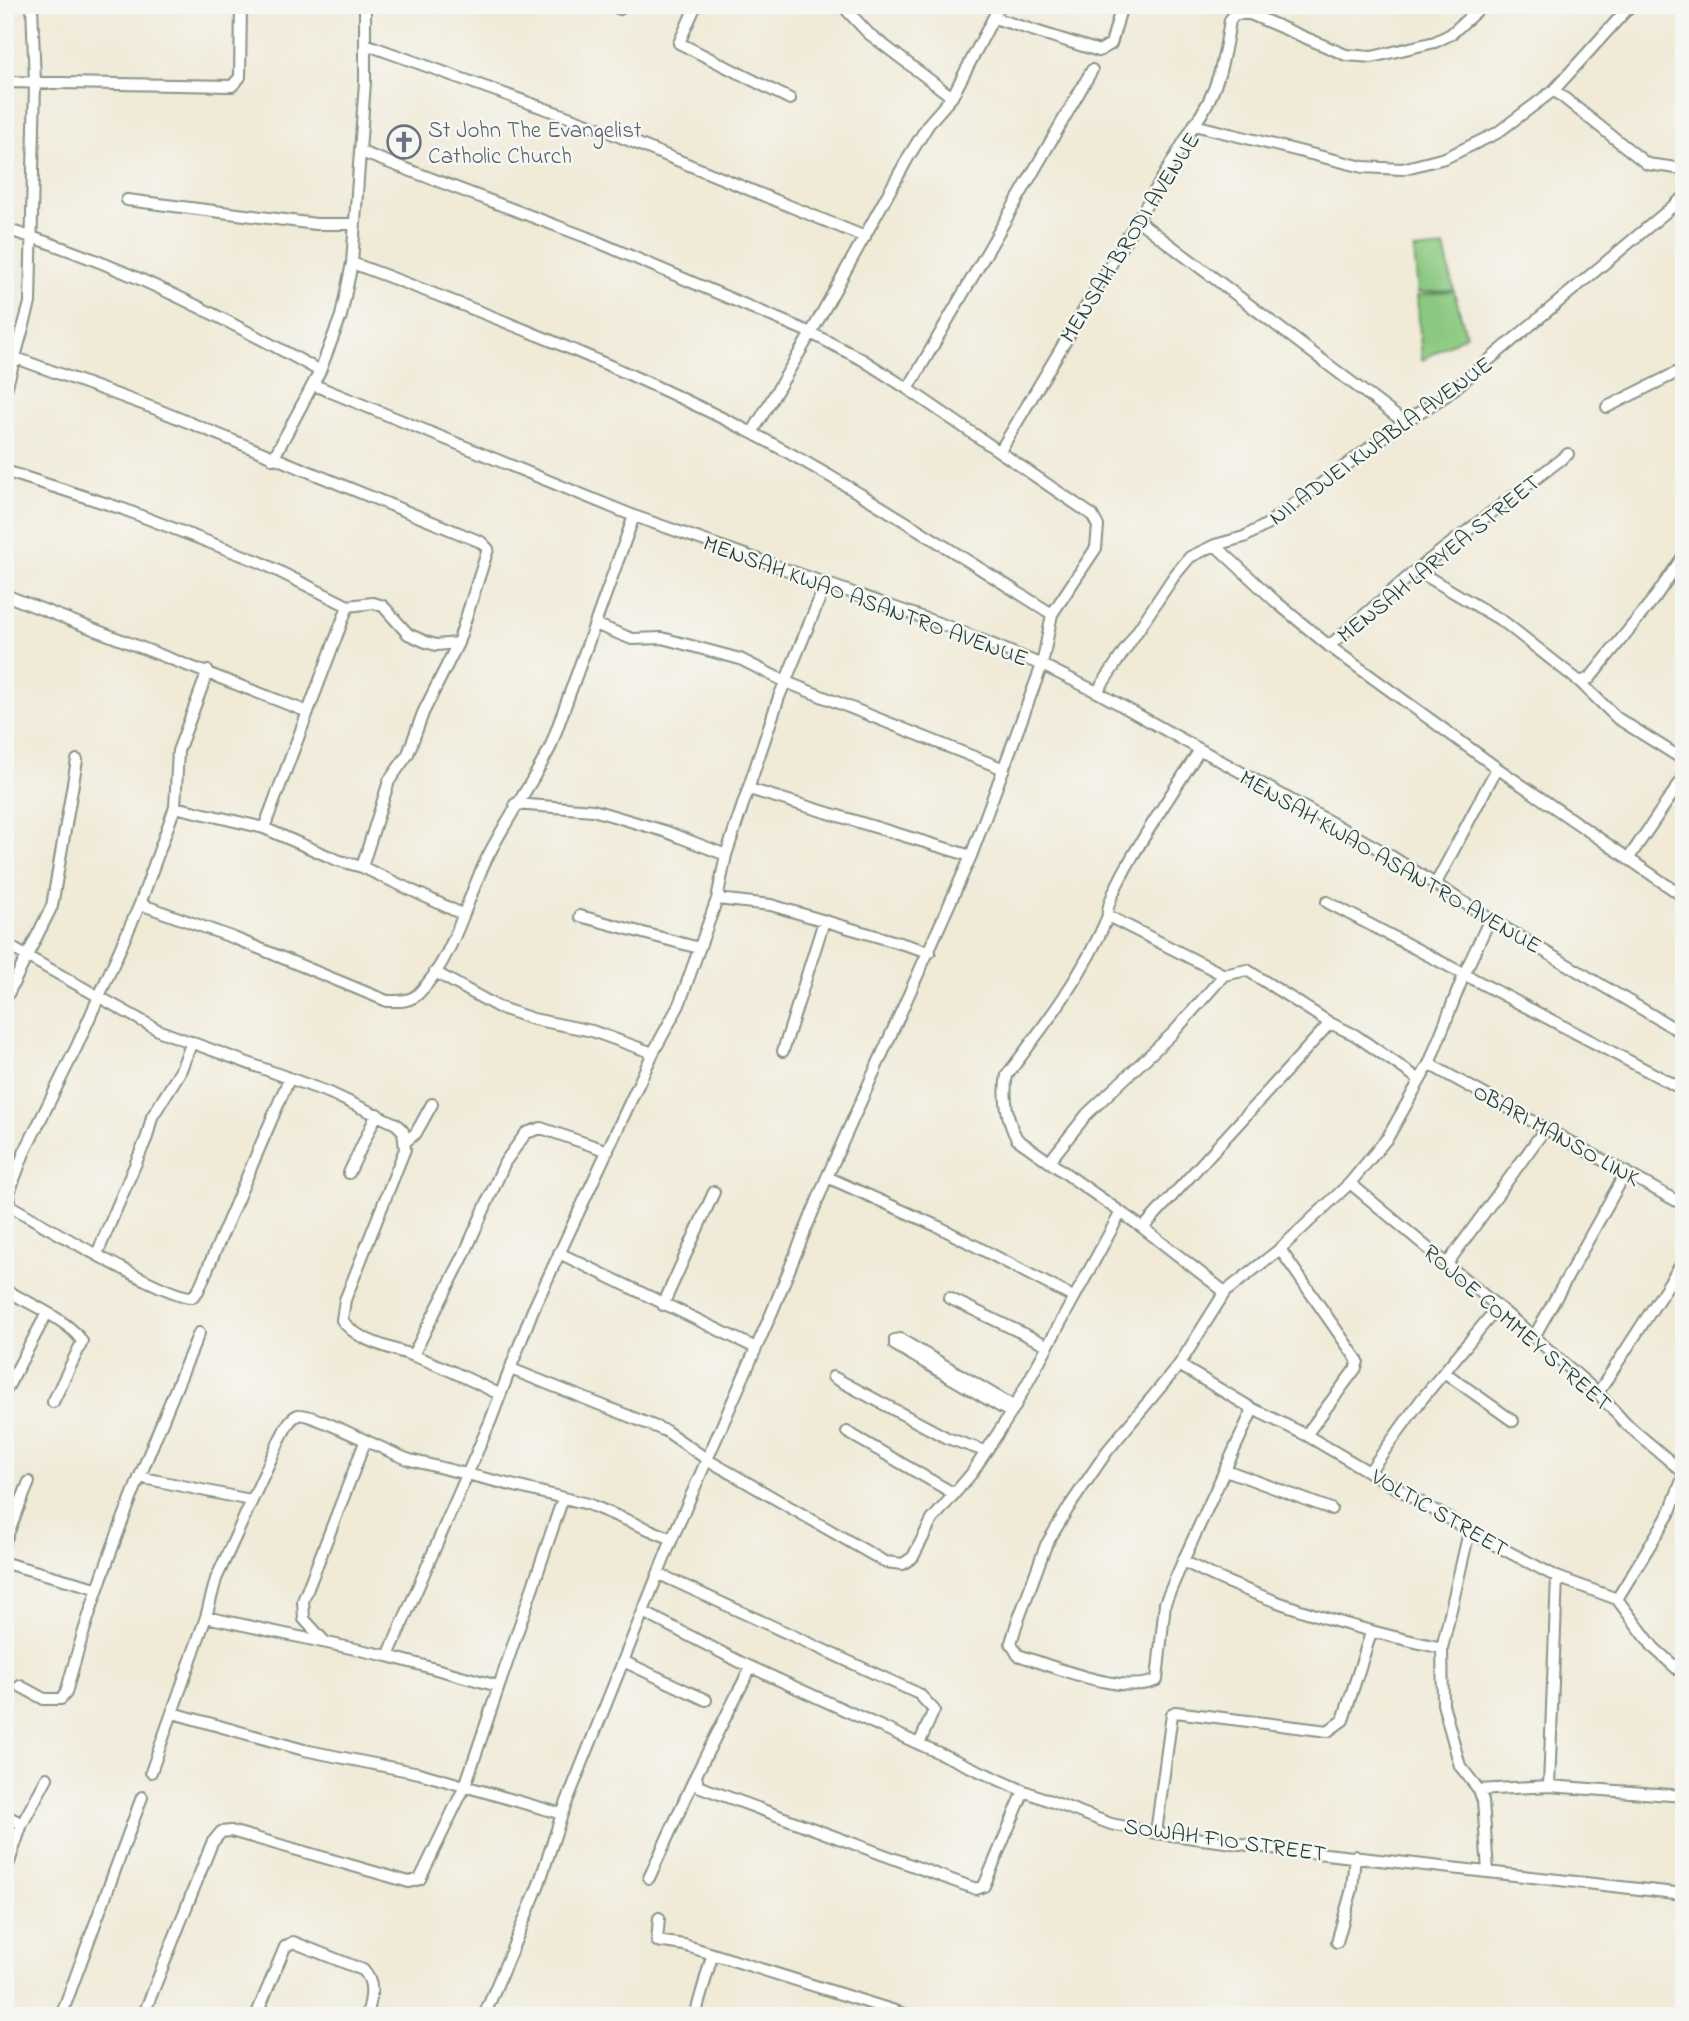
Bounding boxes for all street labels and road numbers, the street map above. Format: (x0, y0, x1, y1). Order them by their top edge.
street label: MENSAH BRODI AVENUE (1053, 127, 1209, 350)
street label: NII ADJEI KWABLA AVENUE (1263, 349, 1500, 535)
street label: MENSAH LARYEA STREET (1331, 468, 1548, 652)
street label: MENSAH KWAO ASANTRO AVENUE (698, 528, 1032, 677)
street label: MENSAH KWAO ASANTRO AVENUE (1233, 763, 1547, 963)
street label: OBARI MANSO LINK (1466, 1076, 1646, 1196)
street label: ROJOE COMMEY STREET (1415, 1237, 1618, 1420)
street label: VOLTIC STREET (1363, 1461, 1513, 1567)
street label: SOWAH FIO STREET (1121, 1811, 1328, 1872)

